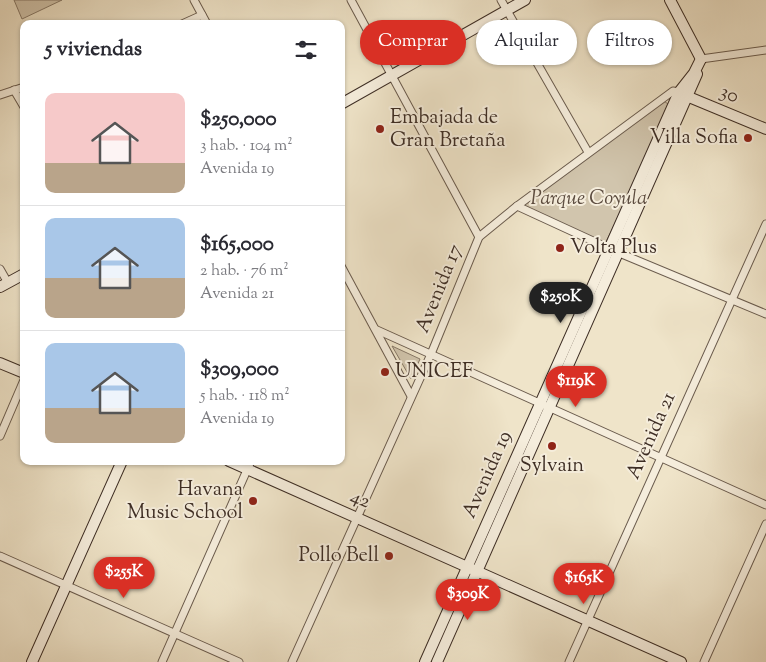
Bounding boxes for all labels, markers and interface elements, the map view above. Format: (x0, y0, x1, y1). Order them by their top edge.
chip: Comprar (360, 20, 466, 65)
chip: Alquilar (476, 20, 577, 65)
chip: Filtros (587, 20, 672, 65)
text: 5 viviendas (45, 35, 142, 65)
icon: filters (292, 36, 320, 64)
street label: 30 (715, 78, 743, 112)
place label: Embajada de Gran Bretaña (390, 104, 506, 156)
text: $250,000 (200, 105, 277, 135)
icon: home (85, 113, 145, 173)
marker: Embajada de Gran Bretaña (374, 123, 386, 135)
place label: Villa Sofia (650, 124, 738, 153)
marker: Villa Sofia (742, 132, 754, 144)
text: 3 hab. · 104 m² (200, 135, 293, 158)
text: Avenida 19 (200, 158, 274, 181)
park label: Parque Coyula (531, 185, 647, 214)
text: $165,000 (200, 230, 274, 260)
place label: Volta Plus (570, 234, 657, 263)
icon: home (85, 238, 145, 298)
street label: Avenida 17 (409, 240, 471, 338)
marker: Volta Plus (554, 242, 566, 254)
text: 2 hab. · 76 m² (200, 260, 289, 283)
pin: $250K (526, 282, 596, 324)
text: Avenida 21 (200, 283, 274, 306)
text: $250K (540, 286, 582, 309)
text: $309,000 (200, 355, 279, 385)
place label: UNICEF (395, 358, 473, 387)
icon: home (85, 363, 145, 423)
marker: UNICEF (379, 366, 391, 378)
pin: $119K (541, 366, 611, 408)
text: $119K (557, 370, 595, 393)
text: 5 hab. · 118 m² (200, 385, 290, 408)
street label: Avenida 21 (620, 388, 684, 484)
text: Avenida 19 (200, 408, 274, 431)
street label: Avenida 19 (456, 427, 520, 523)
marker: Sylvain (546, 440, 558, 452)
place label: Sylvain (520, 452, 584, 481)
place label: Havana Music School (127, 476, 243, 528)
street label: 42 (345, 483, 375, 517)
marker: Havana Music School (247, 495, 259, 507)
place label: Pollo Bell (299, 542, 379, 571)
marker: Pollo Bell (383, 550, 395, 562)
pin: $255K (89, 556, 159, 599)
text: $255K (105, 561, 143, 584)
pin: $165K (549, 562, 619, 605)
text: $165K (565, 567, 603, 590)
pin: $309K (433, 578, 503, 621)
text: $309K (447, 583, 489, 606)

